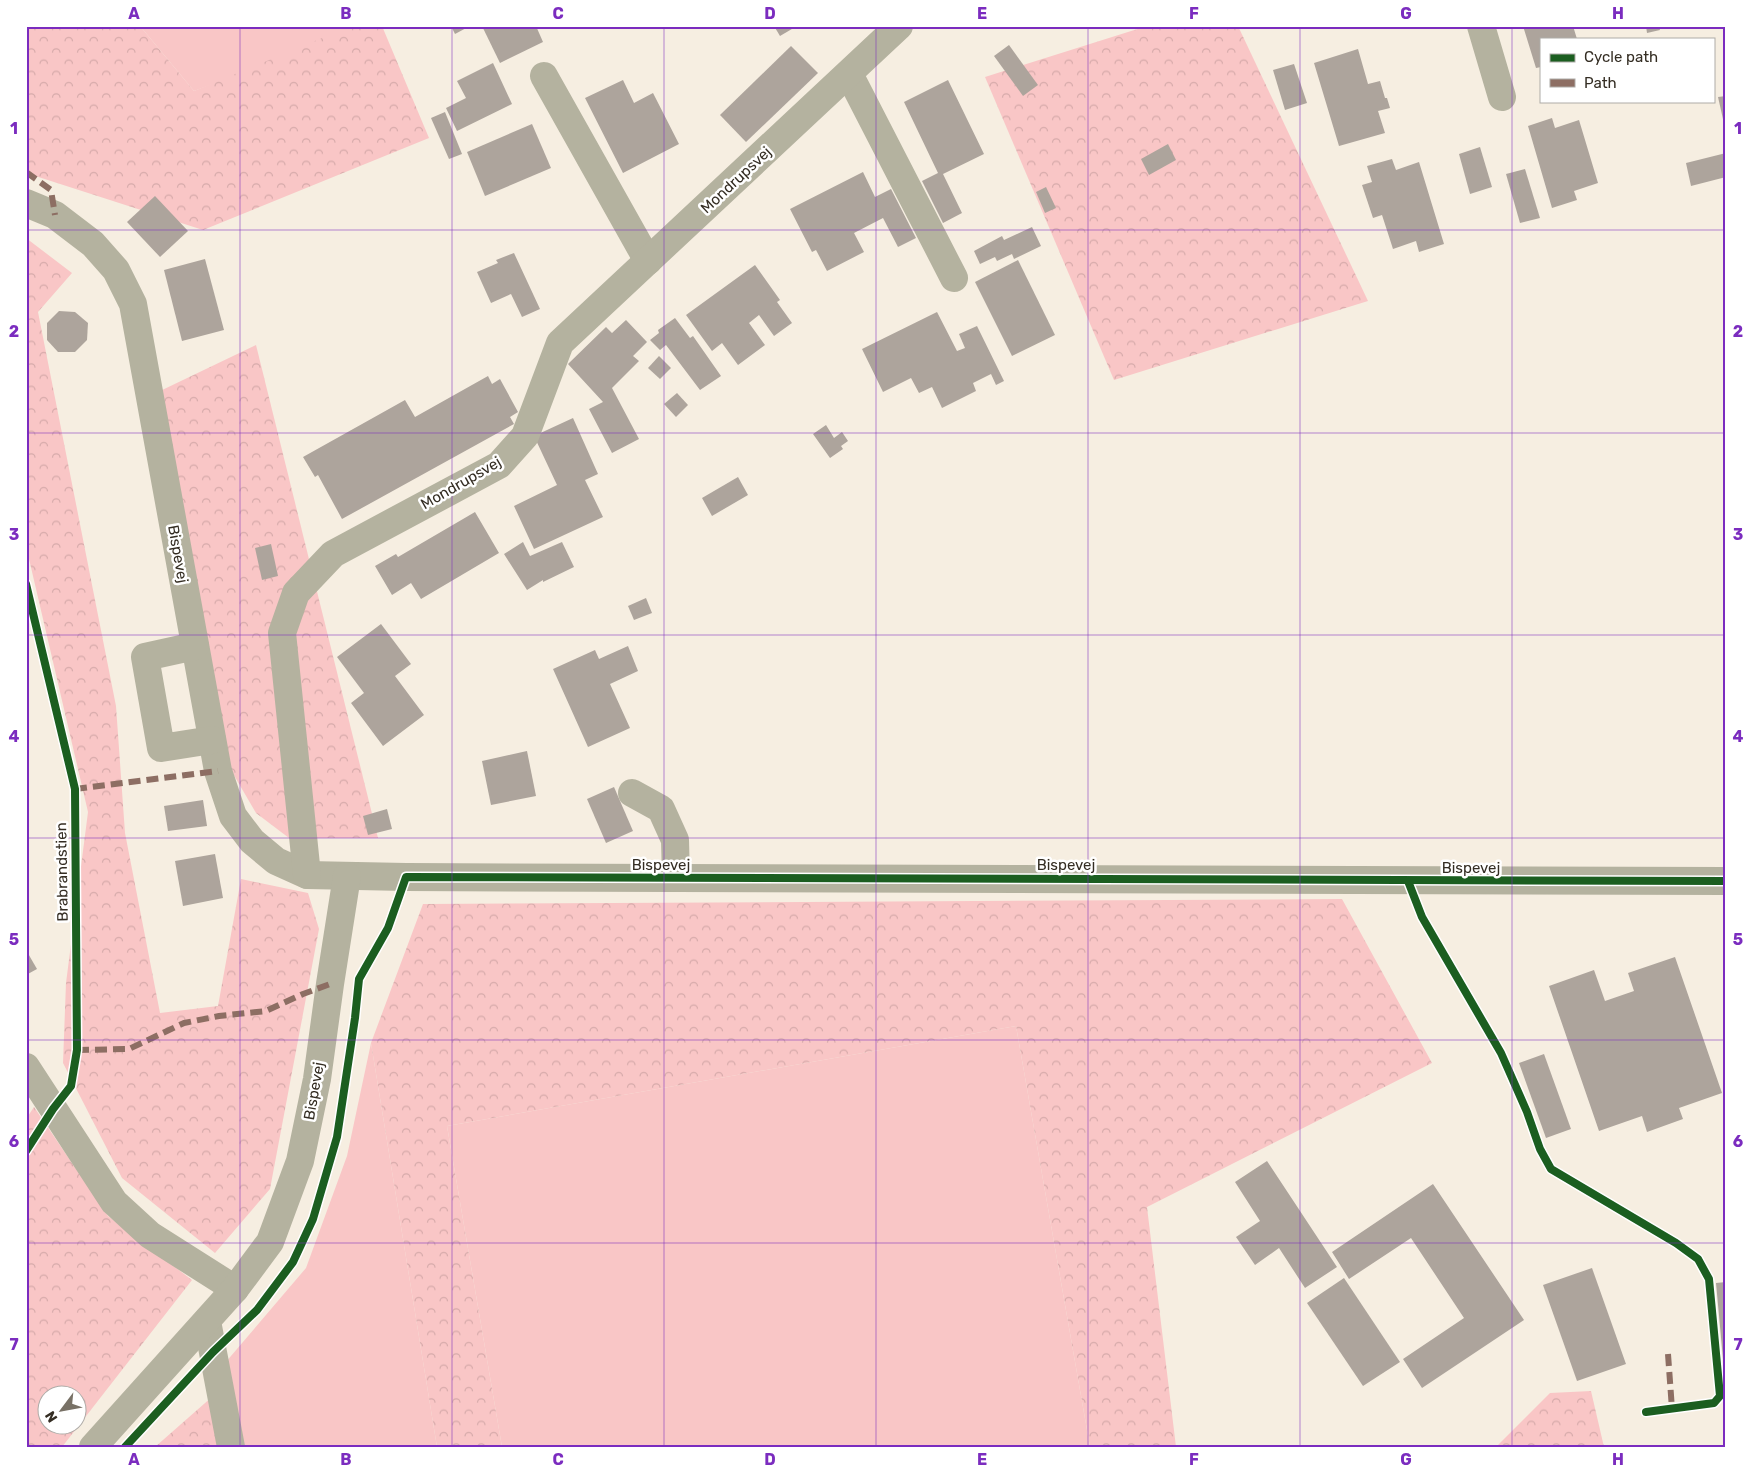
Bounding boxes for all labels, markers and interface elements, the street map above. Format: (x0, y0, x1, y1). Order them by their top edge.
text: A (128, 4, 140, 23)
text: B (340, 4, 352, 23)
text: C (552, 4, 564, 23)
text: D (764, 4, 776, 23)
text: E (977, 4, 987, 23)
text: F (1189, 4, 1199, 23)
text: G (1400, 4, 1412, 23)
text: H (1612, 4, 1624, 23)
legend (1540, 38, 1714, 102)
text: Cycle path (1584, 48, 1658, 66)
text: Path (1584, 74, 1617, 92)
text: 1 (10, 119, 18, 138)
text: 1 (1734, 119, 1742, 138)
street label: Mondrupsvej (697, 143, 775, 217)
text: 2 (9, 322, 19, 341)
text: 2 (1733, 322, 1743, 341)
street label: Mondrupsvej (418, 453, 504, 513)
street label: Bispevej (164, 524, 192, 584)
text: 3 (9, 525, 19, 544)
text: 3 (1733, 525, 1743, 544)
text: 4 (9, 727, 20, 746)
text: 4 (1733, 727, 1744, 746)
street label: Brabrandstien (52, 822, 72, 922)
street label: Bispevej (632, 856, 690, 874)
street label: Bispevej (1037, 856, 1095, 874)
street label: Bispevej (1442, 859, 1500, 877)
text: 5 (9, 930, 19, 949)
text: 5 (1733, 930, 1743, 949)
street label: Bispevej (300, 1061, 328, 1121)
text: 6 (9, 1132, 19, 1151)
text: 6 (1733, 1132, 1743, 1151)
text: 7 (9, 1335, 19, 1354)
text: 7 (1733, 1335, 1743, 1354)
north arrow (38, 1386, 88, 1436)
text: N (42, 1408, 61, 1425)
text: A (128, 1450, 140, 1469)
text: B (340, 1450, 352, 1469)
text: C (552, 1450, 564, 1469)
text: D (764, 1450, 776, 1469)
text: E (977, 1450, 987, 1469)
text: F (1189, 1450, 1199, 1469)
text: G (1400, 1450, 1412, 1469)
text: H (1612, 1450, 1624, 1469)

